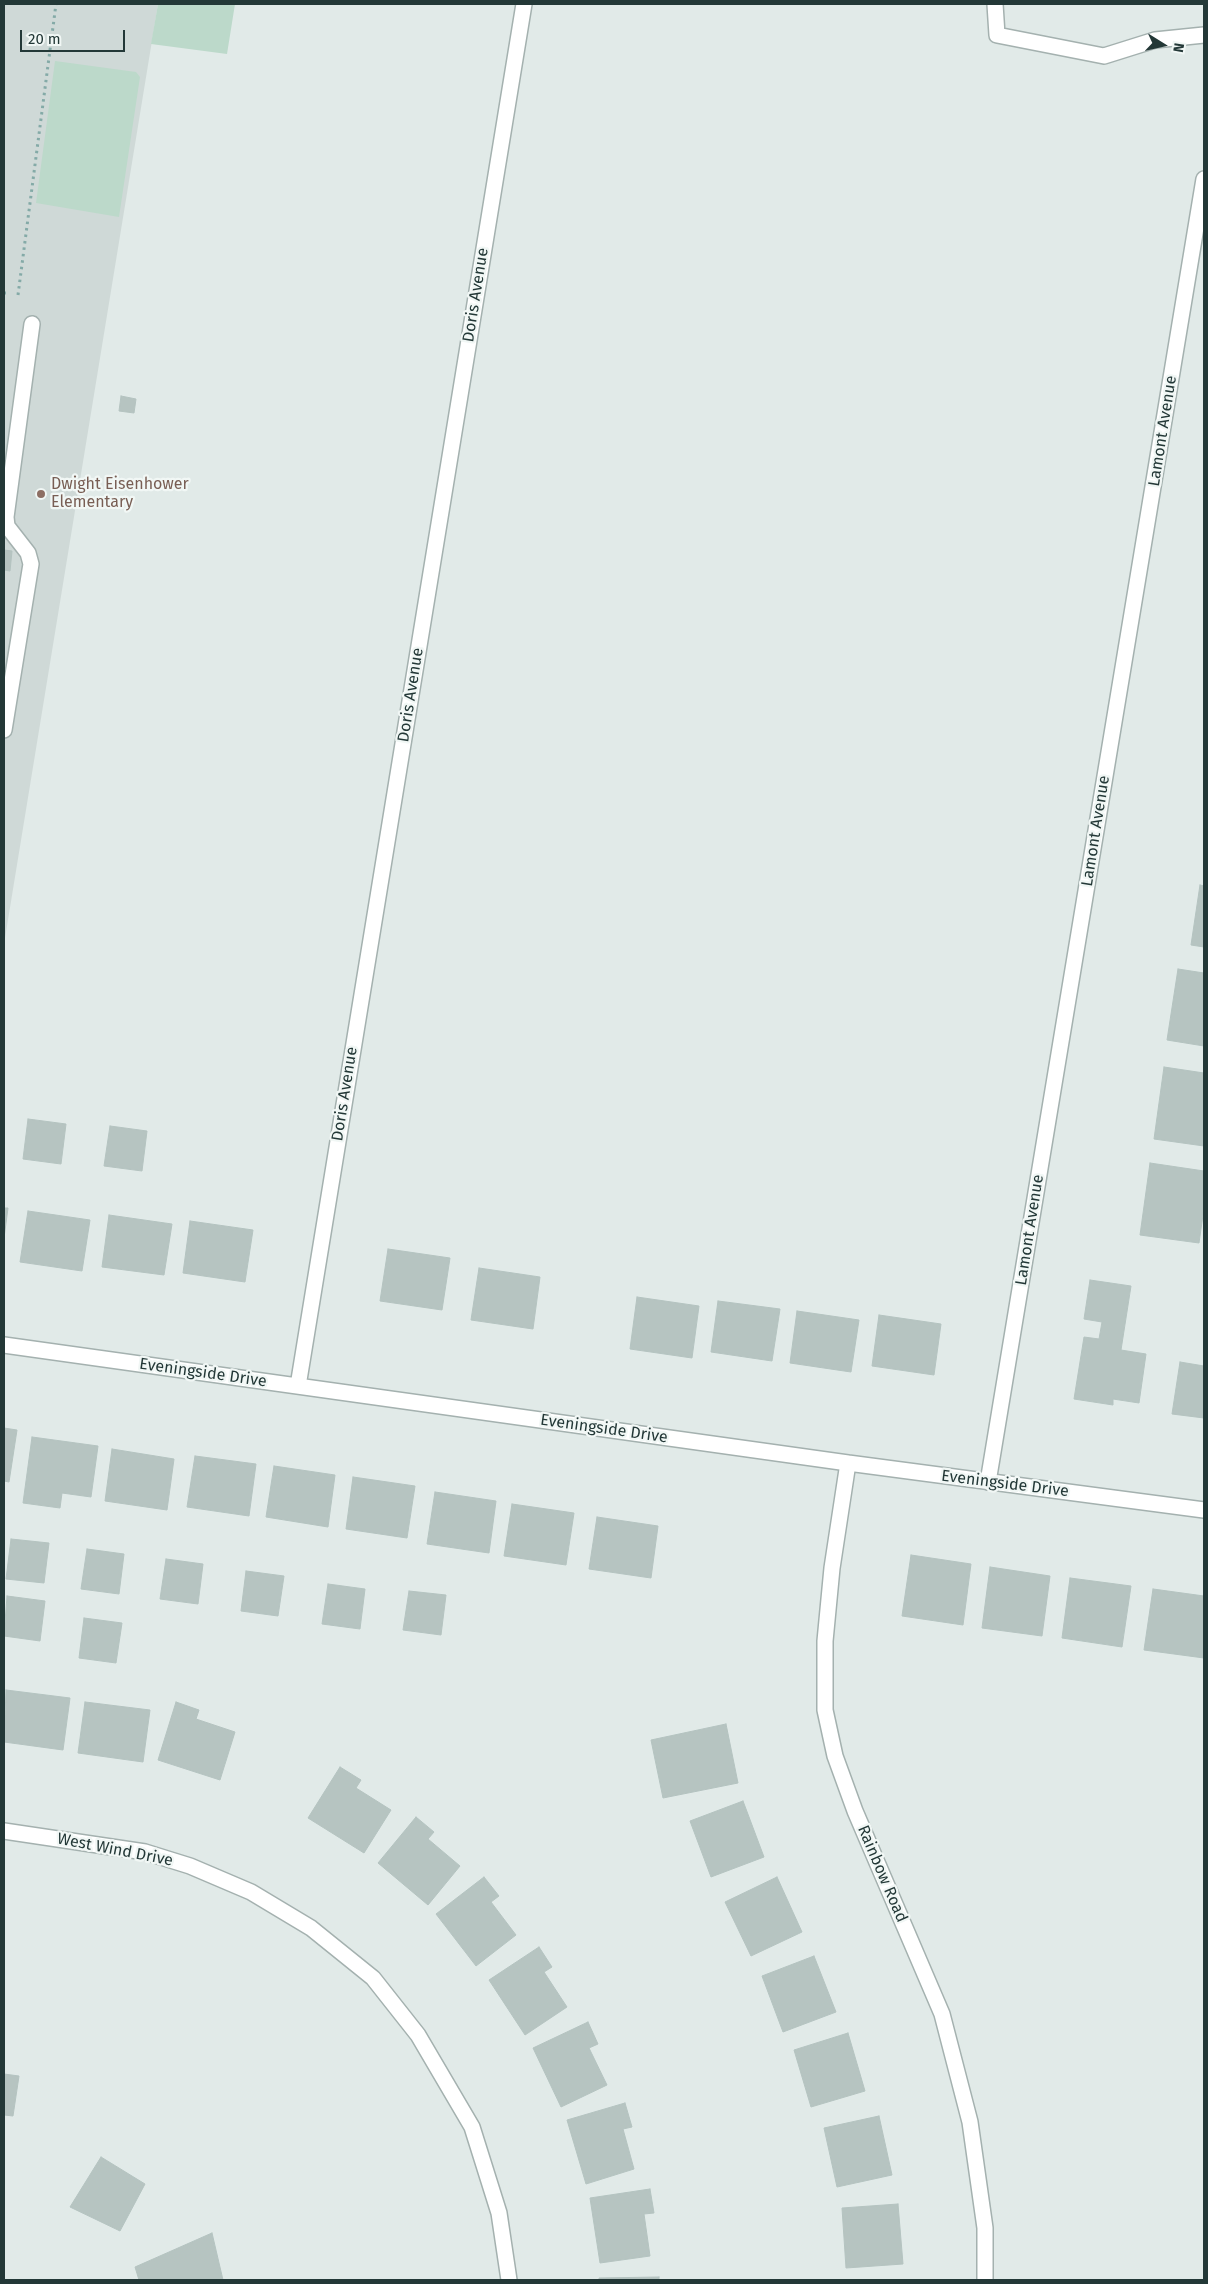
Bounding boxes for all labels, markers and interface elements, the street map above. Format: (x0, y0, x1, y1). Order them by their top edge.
scale bar (22, 20, 128, 52)
north arrow (1138, 20, 1188, 70)
text: 20 m (28, 30, 61, 48)
text: N (1169, 42, 1187, 54)
street label: Doris Avenue (459, 247, 493, 343)
street label: Lamont Avenue (1145, 374, 1181, 488)
place label: Dwight Eisenhower Elementary (51, 475, 189, 513)
marker: Dwight Eisenhower Elementary (35, 488, 47, 500)
street label: Doris Avenue (394, 647, 428, 743)
street label: Lamont Avenue (1078, 774, 1114, 888)
street label: Doris Avenue (328, 1046, 362, 1142)
street label: Lamont Avenue (1012, 1173, 1048, 1287)
street label: Eveningside Drive (138, 1355, 268, 1391)
street label: Eveningside Drive (539, 1411, 669, 1447)
street label: Eveningside Drive (940, 1467, 1070, 1501)
street label: Rainbow Road (853, 1823, 911, 1925)
street label: West Wind Drive (55, 1829, 175, 1871)

